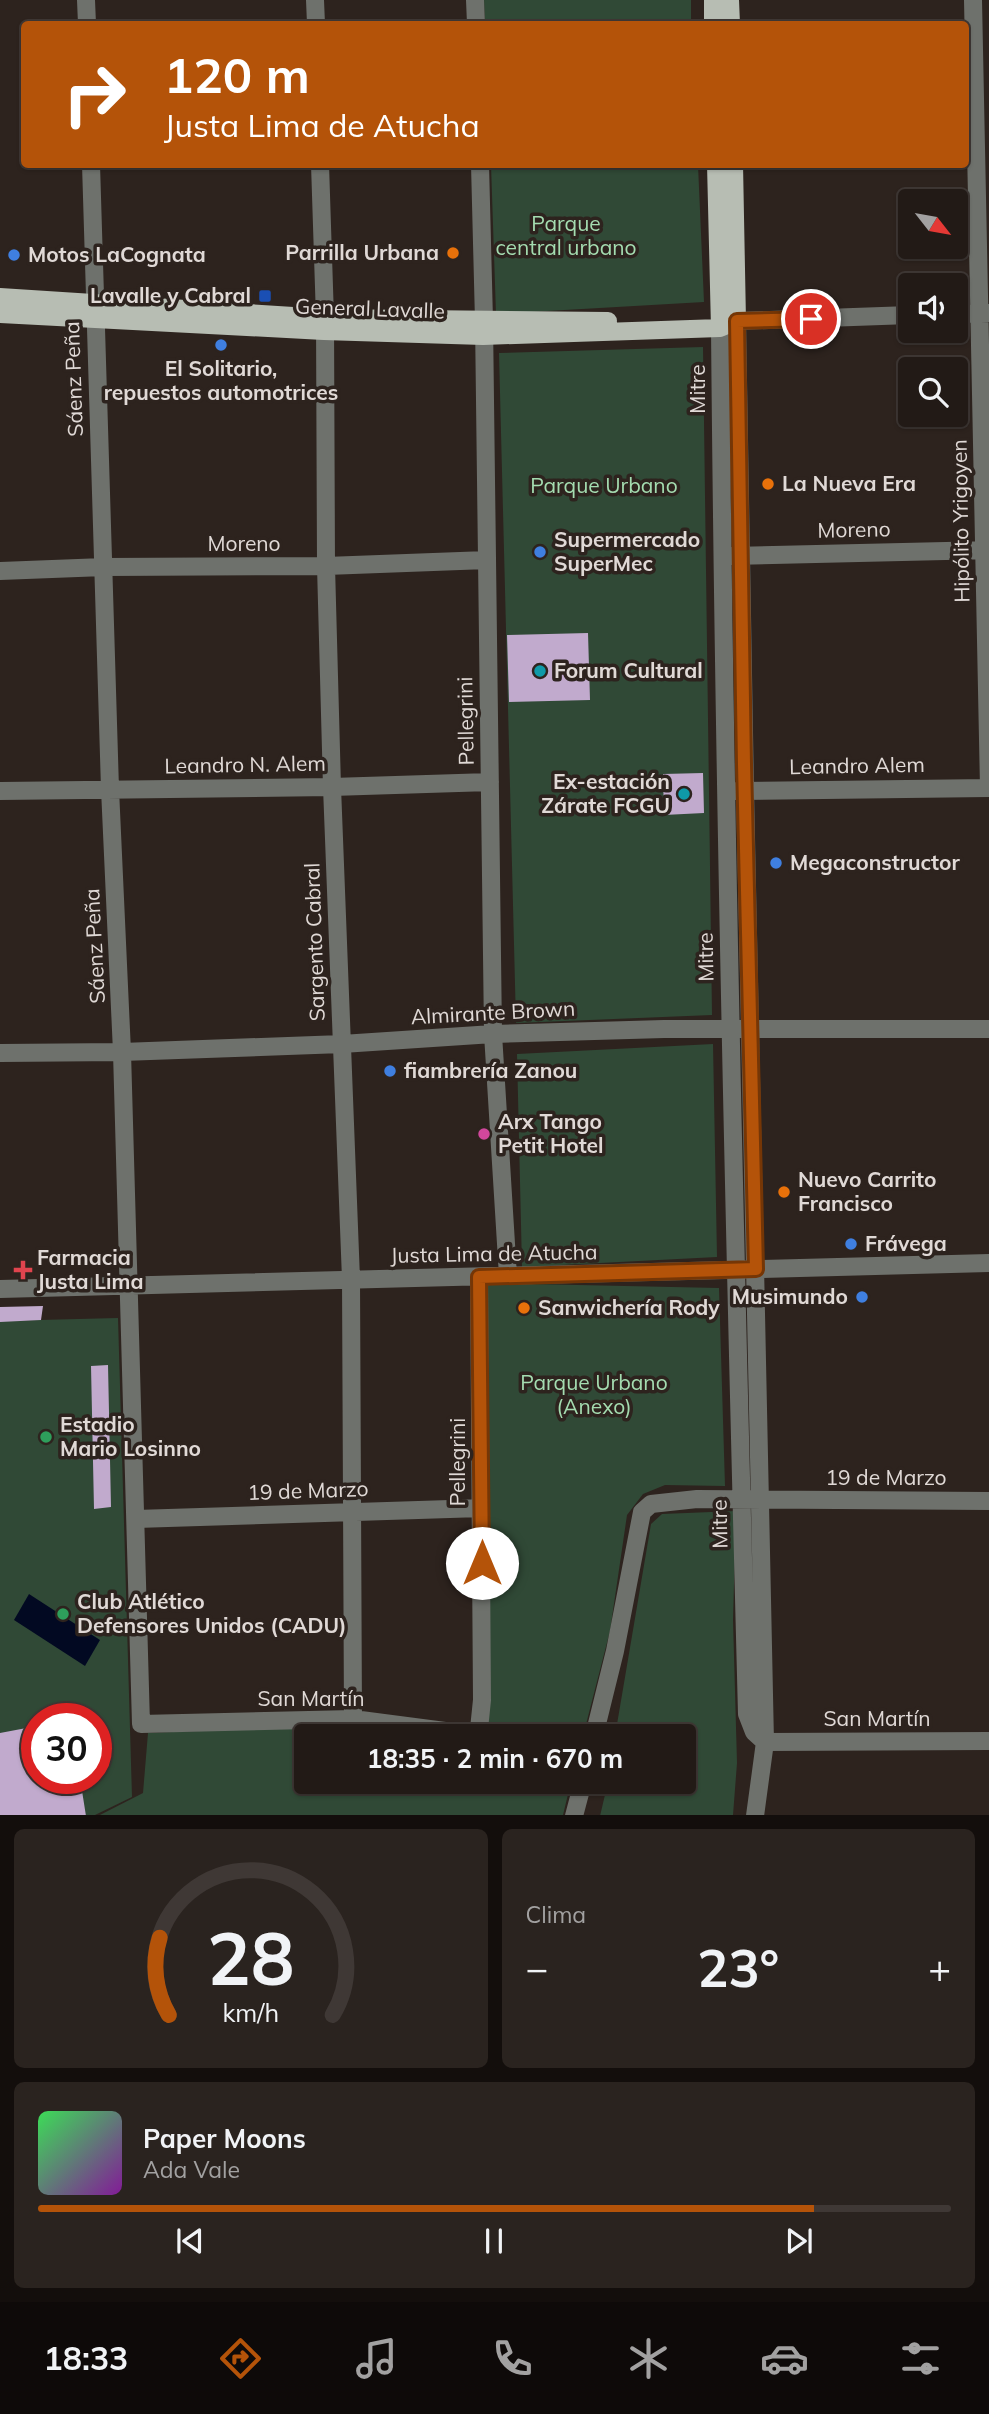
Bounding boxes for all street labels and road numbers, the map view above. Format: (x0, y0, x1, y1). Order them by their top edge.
street label: General Lavalle (295, 292, 445, 324)
street label: Sáenz Peña (58, 321, 88, 437)
street label: Mitre (684, 364, 710, 414)
street label: Hipólito Yrigoyen (946, 439, 974, 603)
street label: Moreno (817, 515, 891, 543)
street label: Moreno (207, 530, 281, 556)
street label: Pellegrini (451, 676, 479, 766)
street label: Leandro N. Alem (164, 750, 326, 778)
street label: Leandro Alem (789, 751, 925, 779)
street label: Sargento Cabral (298, 862, 330, 1022)
street label: Sáenz Peña (78, 888, 110, 1004)
street label: Mitre (692, 932, 718, 982)
street label: Almirante Brown (410, 995, 576, 1029)
street label: Justa Lima de Atucha (390, 1238, 598, 1268)
street label: Pellegrini (444, 1418, 470, 1506)
street label: 19 de Marzo (825, 1464, 947, 1490)
street label: 19 de Marzo (247, 1475, 369, 1505)
street label: Mitre (706, 1499, 732, 1549)
street label: San Martín (258, 1685, 364, 1711)
street label: San Martín (824, 1705, 930, 1731)

